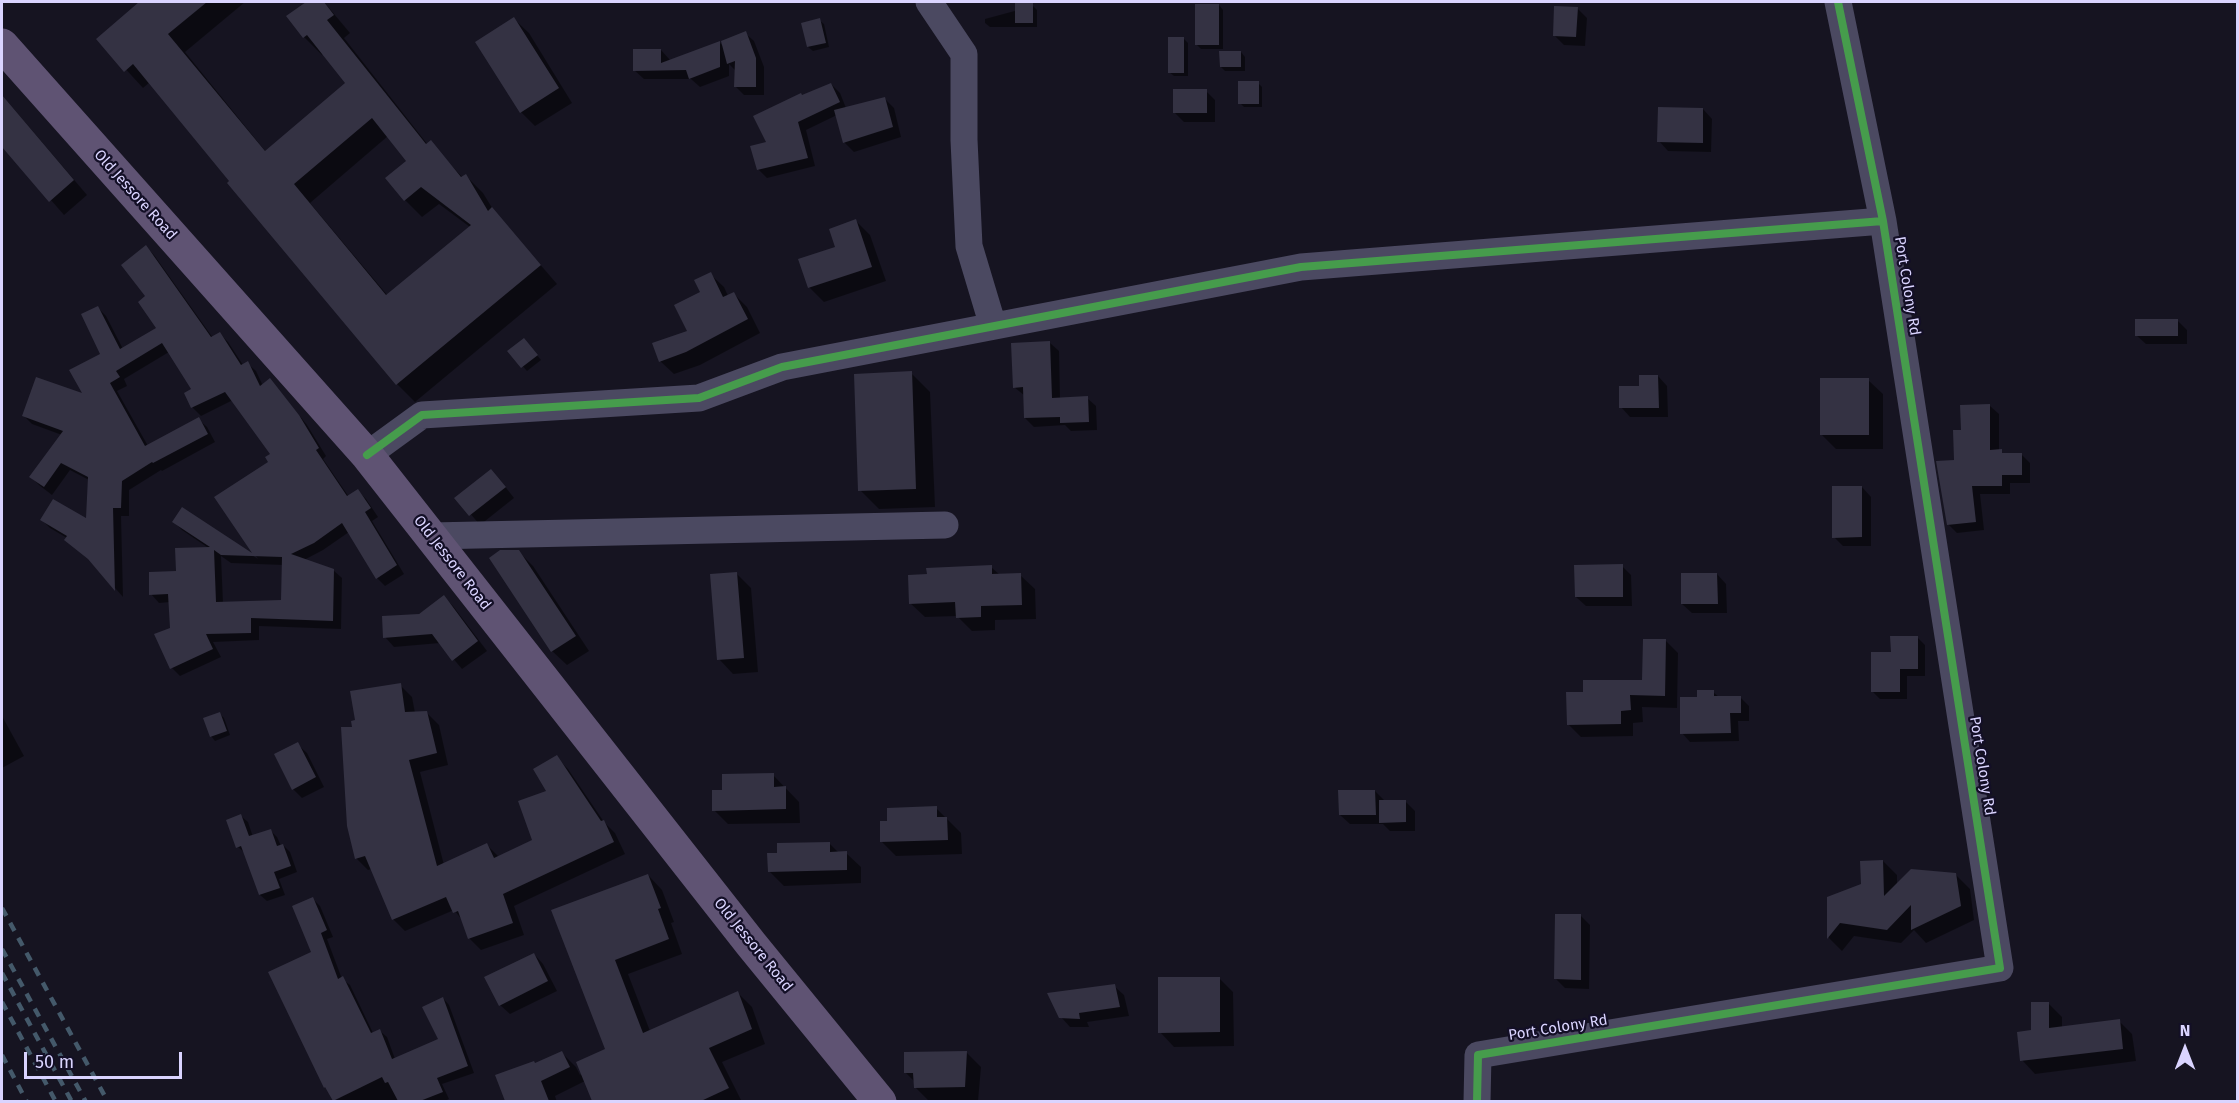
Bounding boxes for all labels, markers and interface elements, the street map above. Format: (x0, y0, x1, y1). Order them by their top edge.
street label: Old Jessore Road (90, 146, 180, 244)
street label: Port Colony Rd (1890, 235, 1924, 337)
street label: Old Jessore Road (409, 512, 495, 614)
street label: Port Colony Rd (1965, 715, 1999, 817)
street label: Old Jessore Road (710, 895, 796, 995)
street label: Port Colony Rd (1507, 1011, 1609, 1045)
north arrow (2155, 1019, 2215, 1079)
text: N (2180, 1021, 2190, 1040)
scale bar (27, 1040, 184, 1078)
text: 50 m (35, 1051, 74, 1073)

